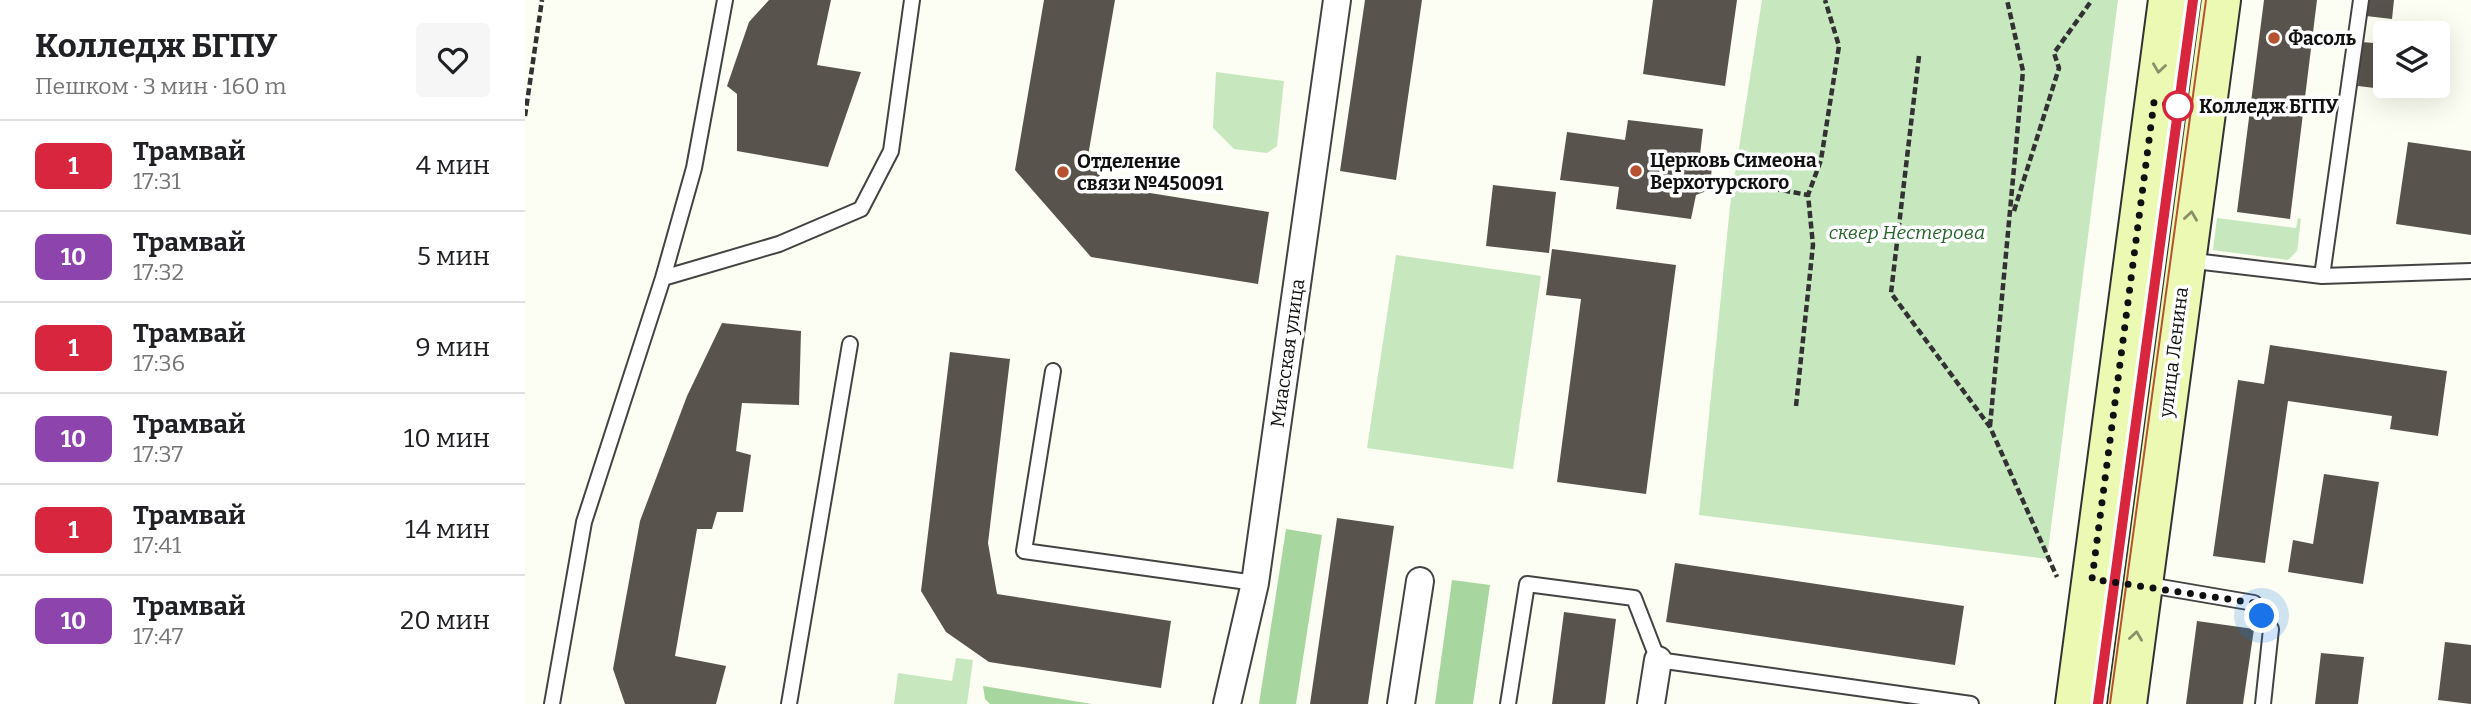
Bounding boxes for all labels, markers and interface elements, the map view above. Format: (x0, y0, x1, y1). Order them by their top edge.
map controls (2373, 21, 2450, 98)
button: layers (2373, 21, 2450, 98)
button: heart (416, 23, 490, 97)
text: Колледж БГПУ (35, 26, 277, 66)
place label: Фасоль (2288, 27, 2356, 50)
marker: Фасоль (2266, 30, 2282, 46)
one-way arrow (2152, 62, 2167, 73)
text: Пешком · 3 мин · 160 m (35, 72, 286, 100)
marker: Колледж БГПУ (2163, 91, 2193, 121)
place label: Колледж БГПУ (2199, 95, 2339, 118)
text: Трамвай (133, 136, 246, 167)
place label: Церковь Симеона Верхотурского (1650, 149, 1817, 194)
text: 4 мин (416, 150, 490, 181)
place label: Отделение связи №450091 (1077, 150, 1224, 195)
text: 1 (68, 152, 79, 180)
marker: Церковь Симеона Верхотурского (1628, 163, 1644, 179)
marker: Отделение связи №450091 (1055, 164, 1071, 180)
text: 17:31 (133, 167, 181, 195)
one-way arrow (2183, 211, 2198, 222)
park label: сквер Нестерова (1829, 221, 1985, 244)
text: Трамвай (133, 227, 246, 258)
text: 5 мин (417, 241, 490, 272)
text: 10 (61, 243, 86, 271)
text: 17:32 (133, 258, 184, 286)
street label: Миасская улица (1266, 277, 1309, 429)
street label: улица Ленина (2154, 285, 2193, 420)
text: Трамвай (133, 318, 246, 349)
text: 9 мин (416, 332, 490, 363)
text: 1 (68, 334, 79, 362)
text: 17:36 (133, 349, 185, 377)
text: Трамвай (133, 409, 246, 440)
text: 10 мин (404, 423, 490, 454)
text: 10 (61, 425, 86, 453)
text: 17:37 (133, 440, 183, 468)
text: Трамвай (133, 500, 246, 531)
text: 14 мин (405, 514, 490, 545)
text: 1 (68, 516, 79, 544)
text: 17:41 (133, 531, 181, 559)
text: Трамвай (133, 591, 246, 622)
your location (2244, 598, 2279, 633)
text: 20 мин (400, 605, 490, 636)
text: 10 (61, 607, 86, 635)
text: 17:47 (133, 622, 183, 650)
one-way arrow (2128, 631, 2143, 642)

